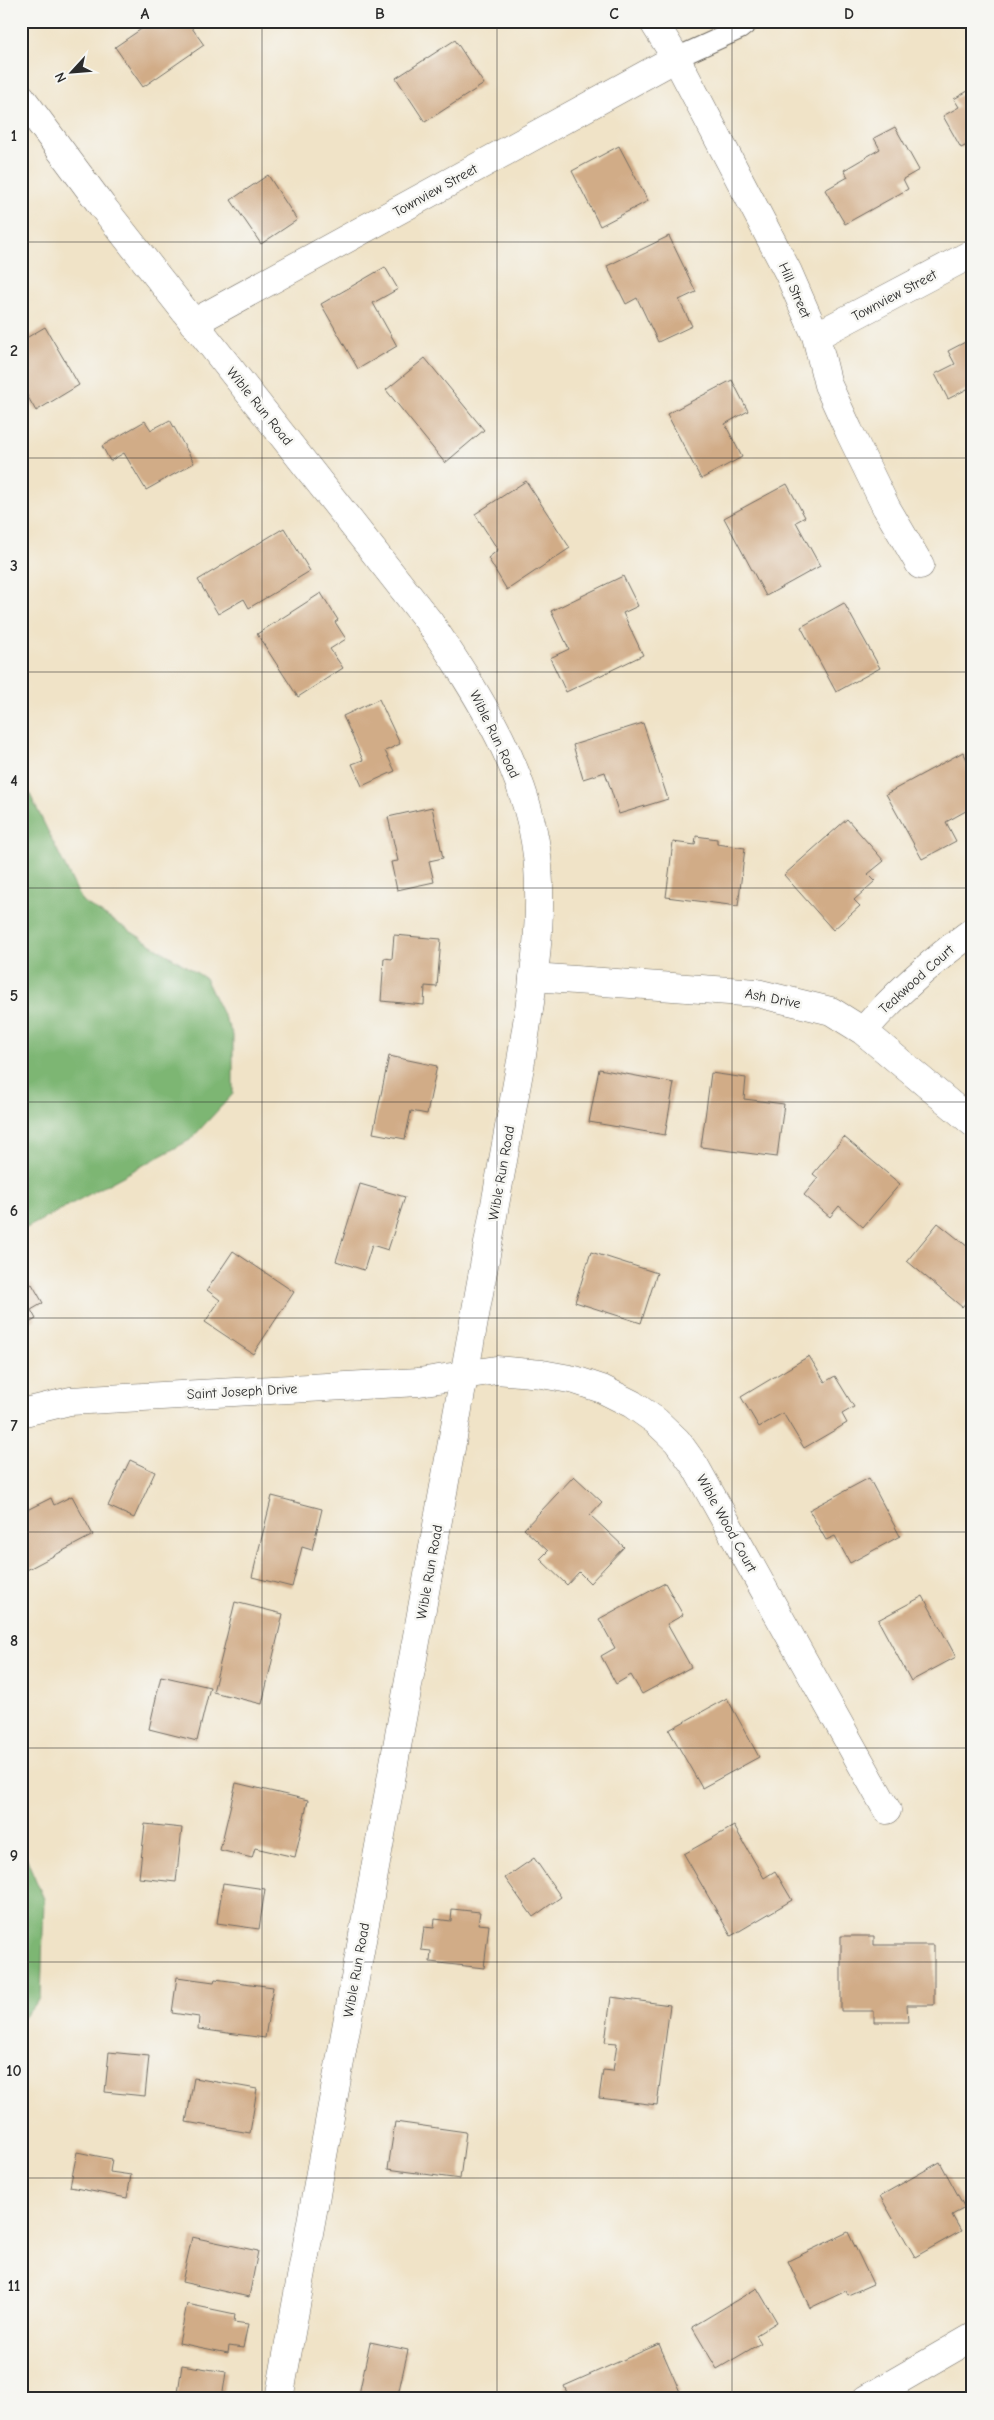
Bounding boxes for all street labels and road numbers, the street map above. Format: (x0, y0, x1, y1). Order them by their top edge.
street label: Townview Street (390, 160, 481, 221)
street label: Hill Street (775, 260, 815, 322)
street label: Townview Street (849, 266, 940, 325)
street label: Wible Run Road (223, 364, 296, 449)
street label: Wible Run Road (466, 687, 523, 781)
street label: Teakwood Court (875, 941, 958, 1017)
street label: Ash Drive (744, 985, 802, 1012)
street label: Wible Run Road (485, 1124, 518, 1222)
street label: Saint Joseph Drive (186, 1380, 298, 1403)
street label: Wible Wood Court (693, 1472, 761, 1576)
street label: Wible Run Road (413, 1523, 446, 1621)
street label: Wible Run Road (340, 1921, 373, 2019)

